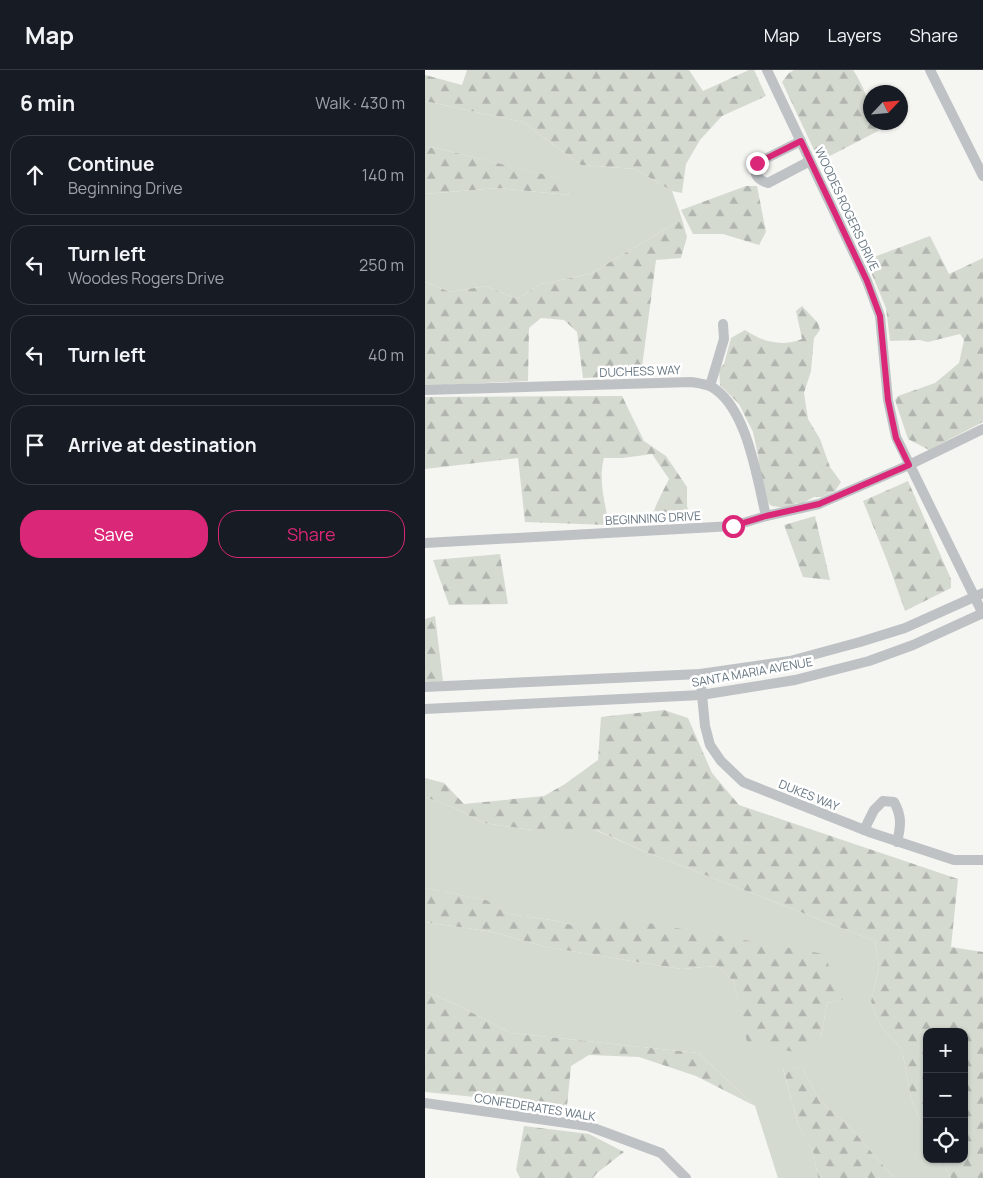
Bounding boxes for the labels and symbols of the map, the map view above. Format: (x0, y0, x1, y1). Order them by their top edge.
north arrow (863, 85, 908, 130)
street label: WOODES ROGERS DRIVE (811, 145, 883, 274)
route end (746, 152, 769, 175)
street label: DUCHESS WAY (599, 361, 681, 381)
street label: BEGINNING DRIVE (605, 507, 701, 529)
route start (722, 515, 745, 538)
street label: SANTA MARIA AVENUE (690, 653, 814, 691)
street label: DUKES WAY (776, 775, 842, 815)
street label: CONFEDERATES WALK (473, 1089, 598, 1125)

